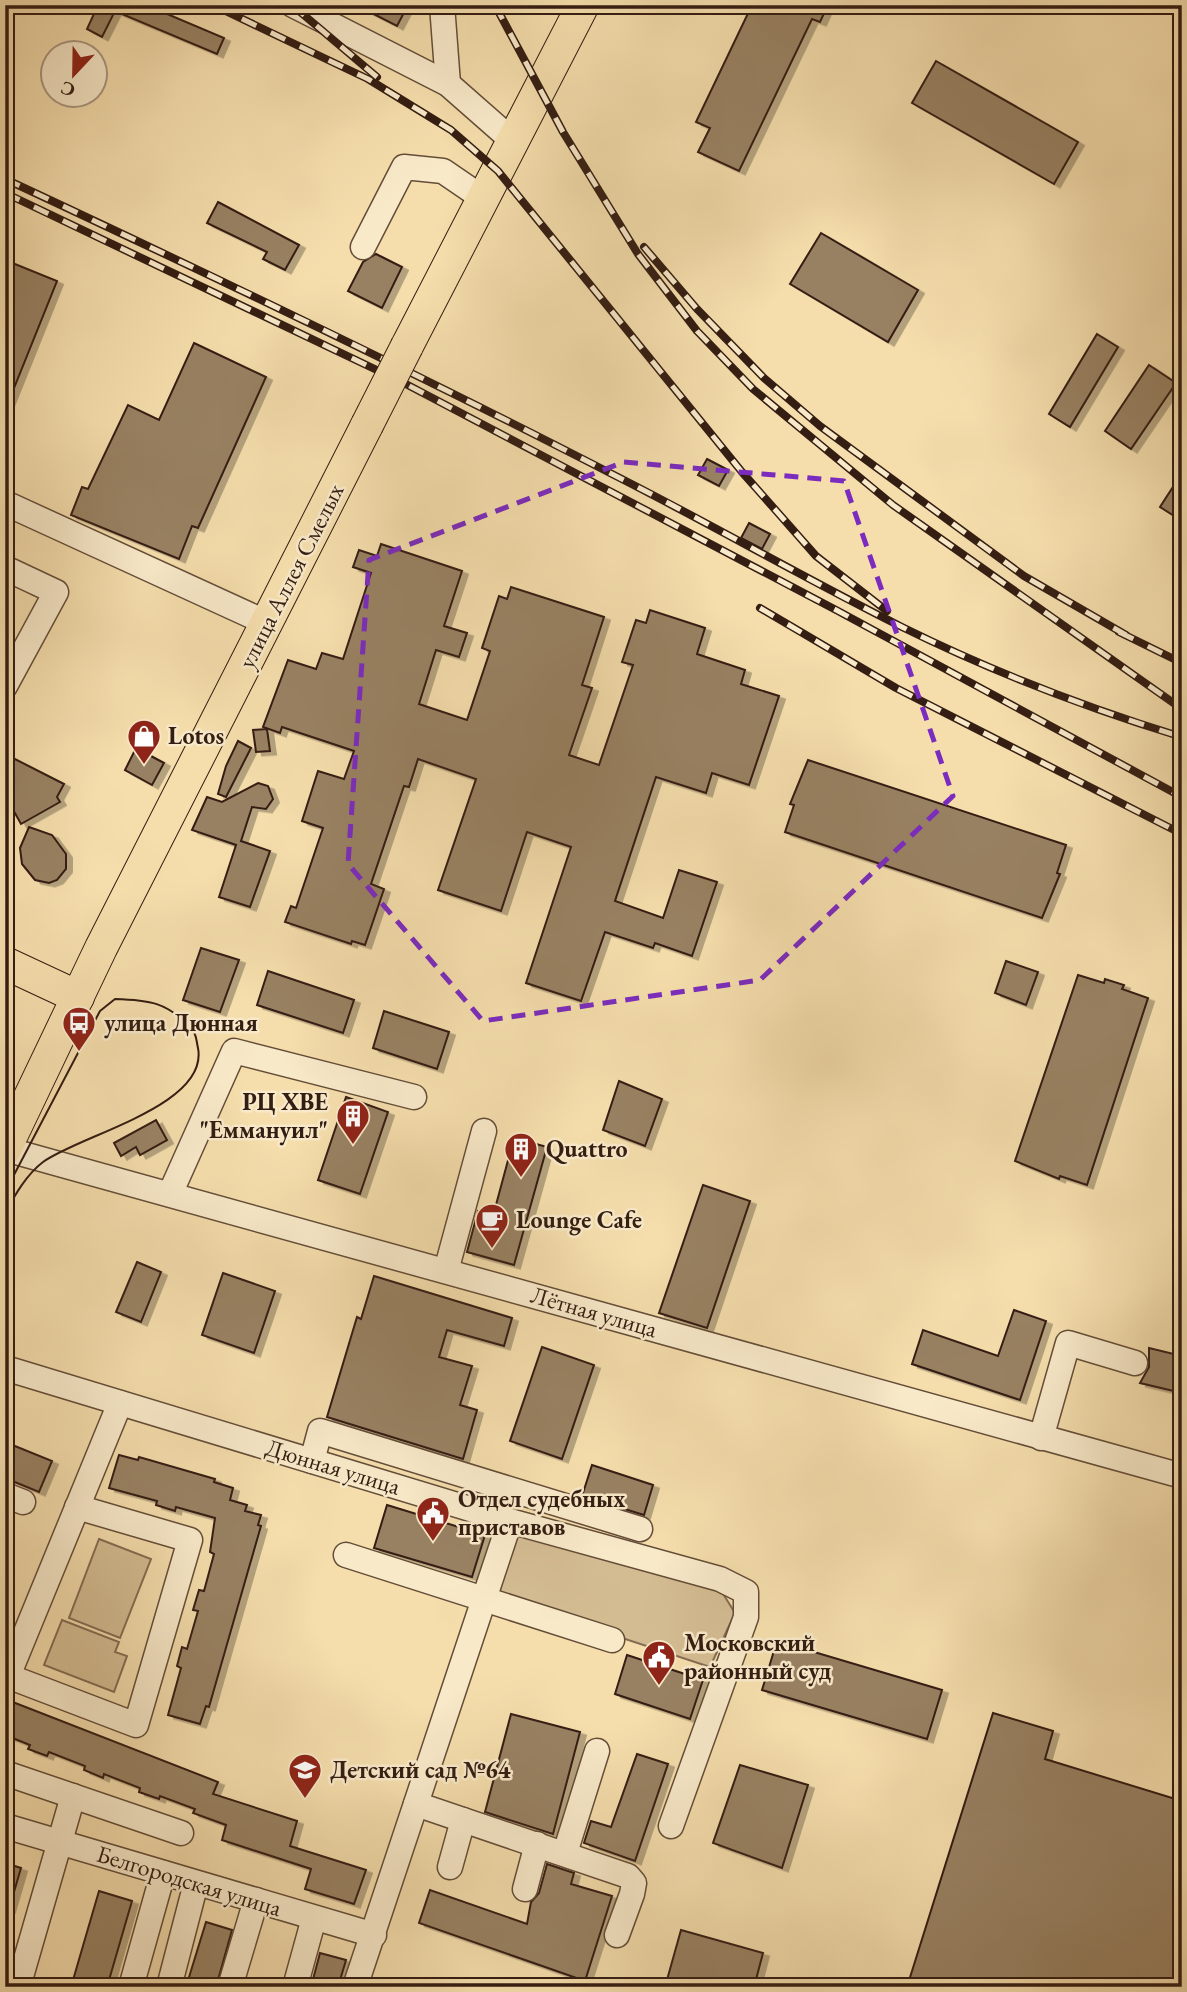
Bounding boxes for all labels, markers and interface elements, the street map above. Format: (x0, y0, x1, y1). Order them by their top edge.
north arrow (38, 38, 108, 108)
text: С (57, 75, 79, 103)
street label: улица Аллея Смелых (231, 478, 351, 673)
shop icon: Lotos (125, 717, 163, 766)
place label: Lotos (168, 720, 224, 751)
bus stop icon: улица Дюнная (60, 1004, 98, 1053)
place label: улица Дюнная (104, 1007, 258, 1039)
place label: РЦ ХВЕ "Еммануил" (199, 1086, 328, 1146)
building icon: РЦ ХВЕ "Еммануил" (334, 1097, 372, 1146)
building icon: Quattro (502, 1130, 540, 1179)
place label: Quattro (546, 1133, 628, 1164)
cafe icon: Lounge Cafe (473, 1201, 511, 1250)
place label: Lounge Cafe (516, 1204, 642, 1236)
street label: Лётная улица (527, 1279, 661, 1344)
street label: Дюнная улица (262, 1431, 404, 1502)
place label: Отдел судебных приставов (458, 1483, 625, 1542)
public building icon: Отдел судебных приставов (414, 1494, 452, 1543)
place label: Московский районный суд (684, 1627, 832, 1687)
public building icon: Московский районный суд (640, 1638, 678, 1687)
school or university icon: Детский сад №64 (286, 1751, 324, 1800)
place label: Детский сад №64 (330, 1754, 511, 1785)
street label: Белгородская улица (93, 1838, 286, 1923)

